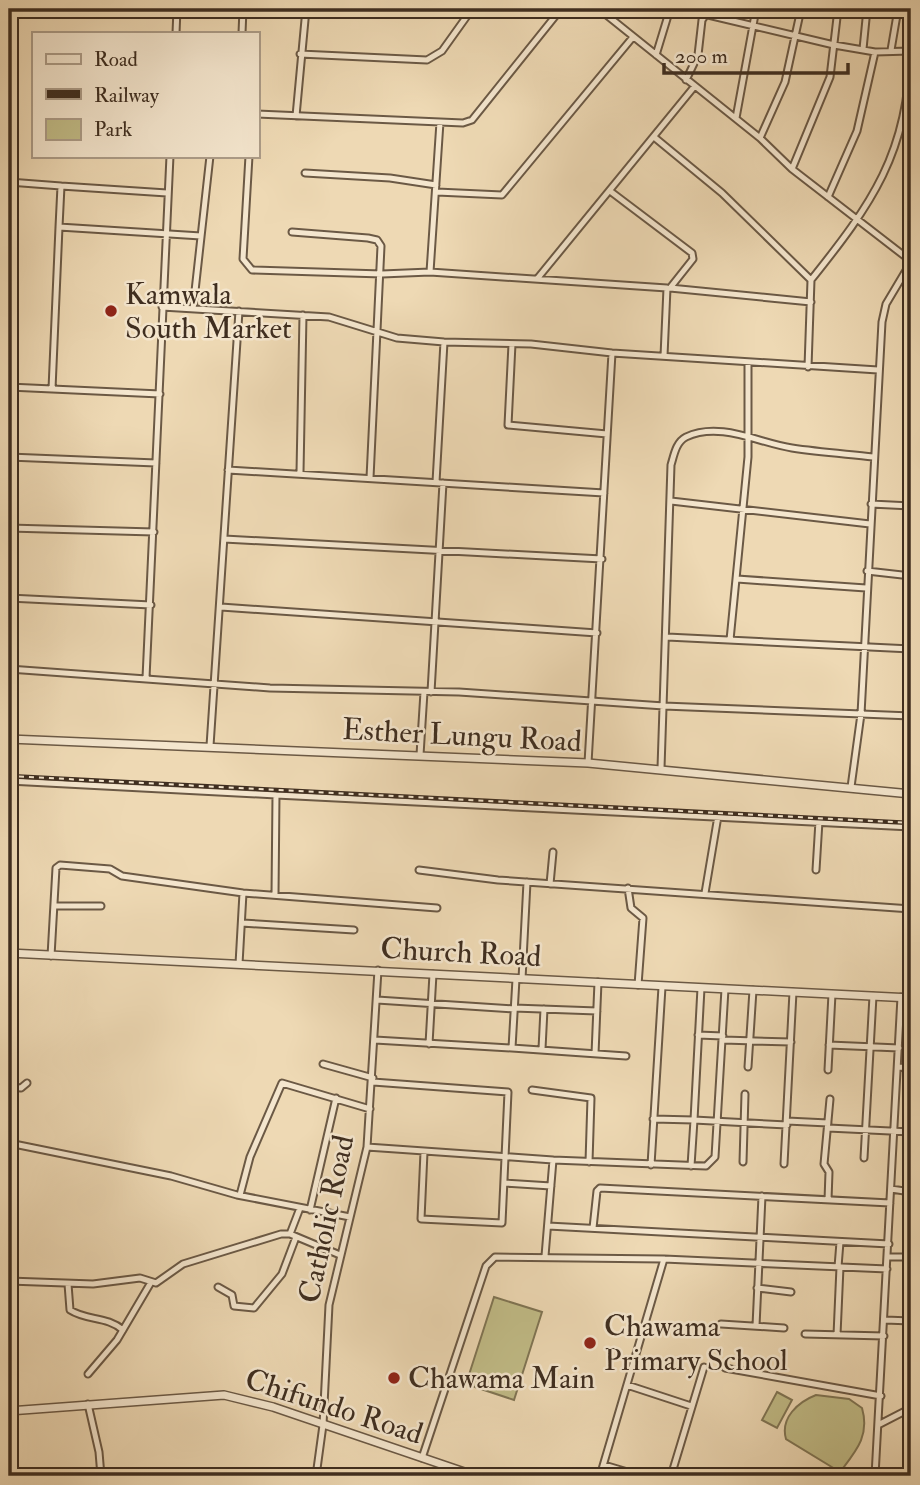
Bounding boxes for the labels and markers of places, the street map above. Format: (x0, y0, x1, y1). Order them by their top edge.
place label: Kamwala South Market (125, 276, 292, 347)
marker: Kamwala South Market (103, 303, 119, 319)
place label: Chawama Primary School (604, 1308, 788, 1379)
marker: Chawama Primary School (582, 1335, 598, 1351)
place label: Chawama Main (408, 1360, 595, 1397)
marker: Chawama Main (386, 1370, 402, 1386)

